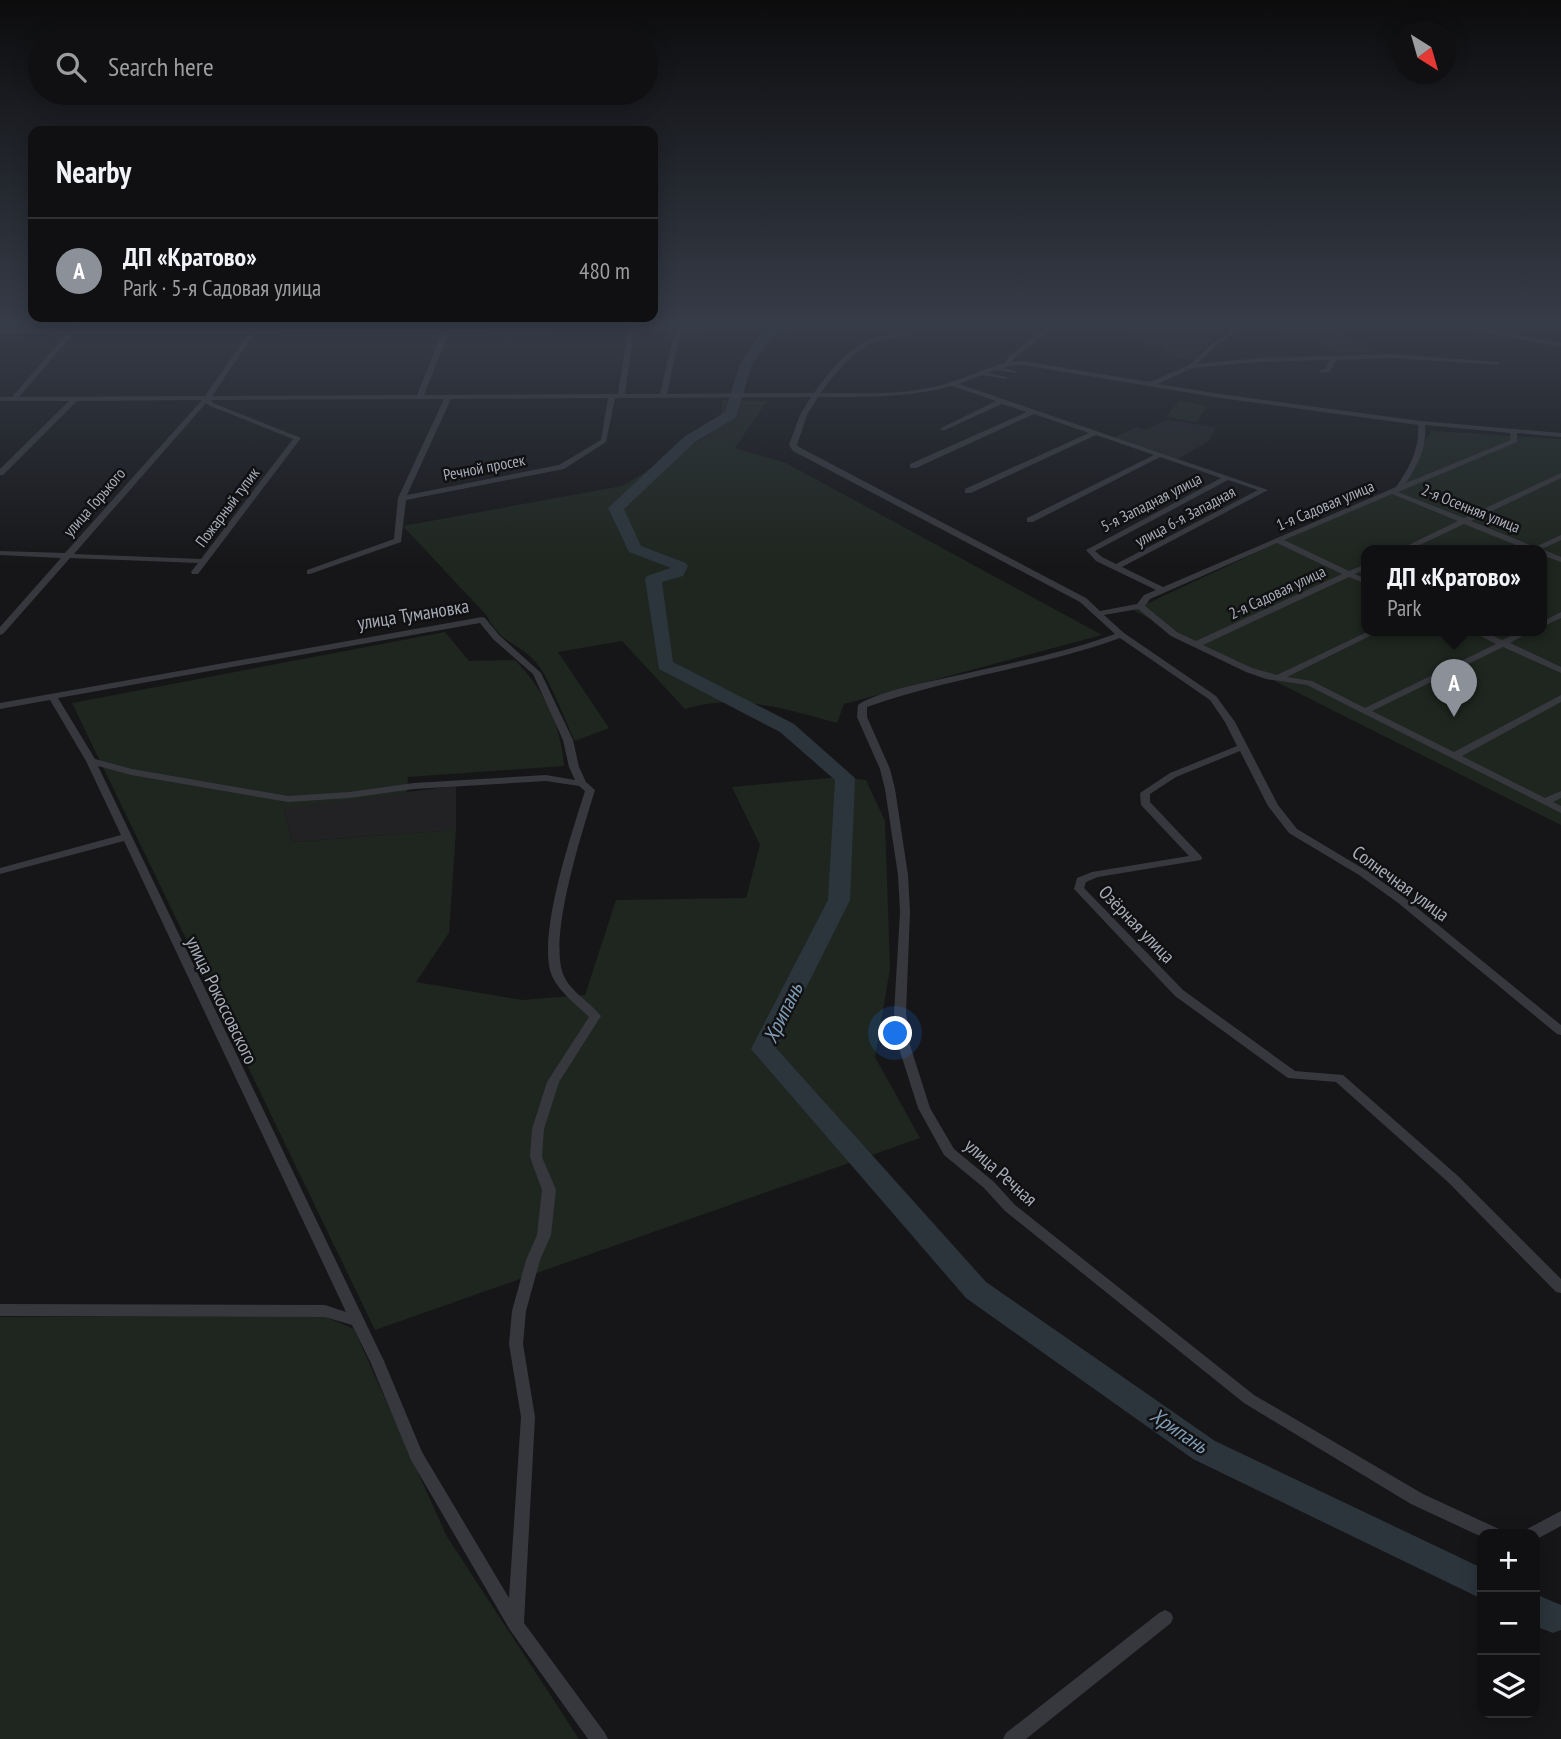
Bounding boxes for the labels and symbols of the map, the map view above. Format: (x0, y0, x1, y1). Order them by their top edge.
north arrow (1393, 21, 1456, 84)
street label: Речной просек (441, 449, 527, 485)
street label: улица Горького (59, 463, 129, 541)
street label: Пожарный тупик (191, 463, 264, 551)
street label: 5-я Западная улица (1097, 468, 1205, 536)
street label: 1-я Садовая улица (1273, 475, 1377, 535)
street label: 2-я Осенняя улица (1419, 479, 1523, 537)
street label: улица 6-я Западная (1131, 481, 1239, 551)
street label: 2-я Садовая улица (1226, 561, 1328, 623)
street label: улица Тумановка (355, 593, 471, 635)
pin: A (1431, 659, 1477, 717)
street label: Солнечная улица (1348, 840, 1454, 926)
street label: Озёрная улица (1094, 880, 1180, 968)
street label: улица Рокоссовского (181, 932, 263, 1068)
water label: Хрипань (757, 977, 809, 1047)
your location (878, 1016, 912, 1050)
street label: улица Речная (960, 1133, 1042, 1211)
water label: Хрипань (1145, 1402, 1214, 1460)

